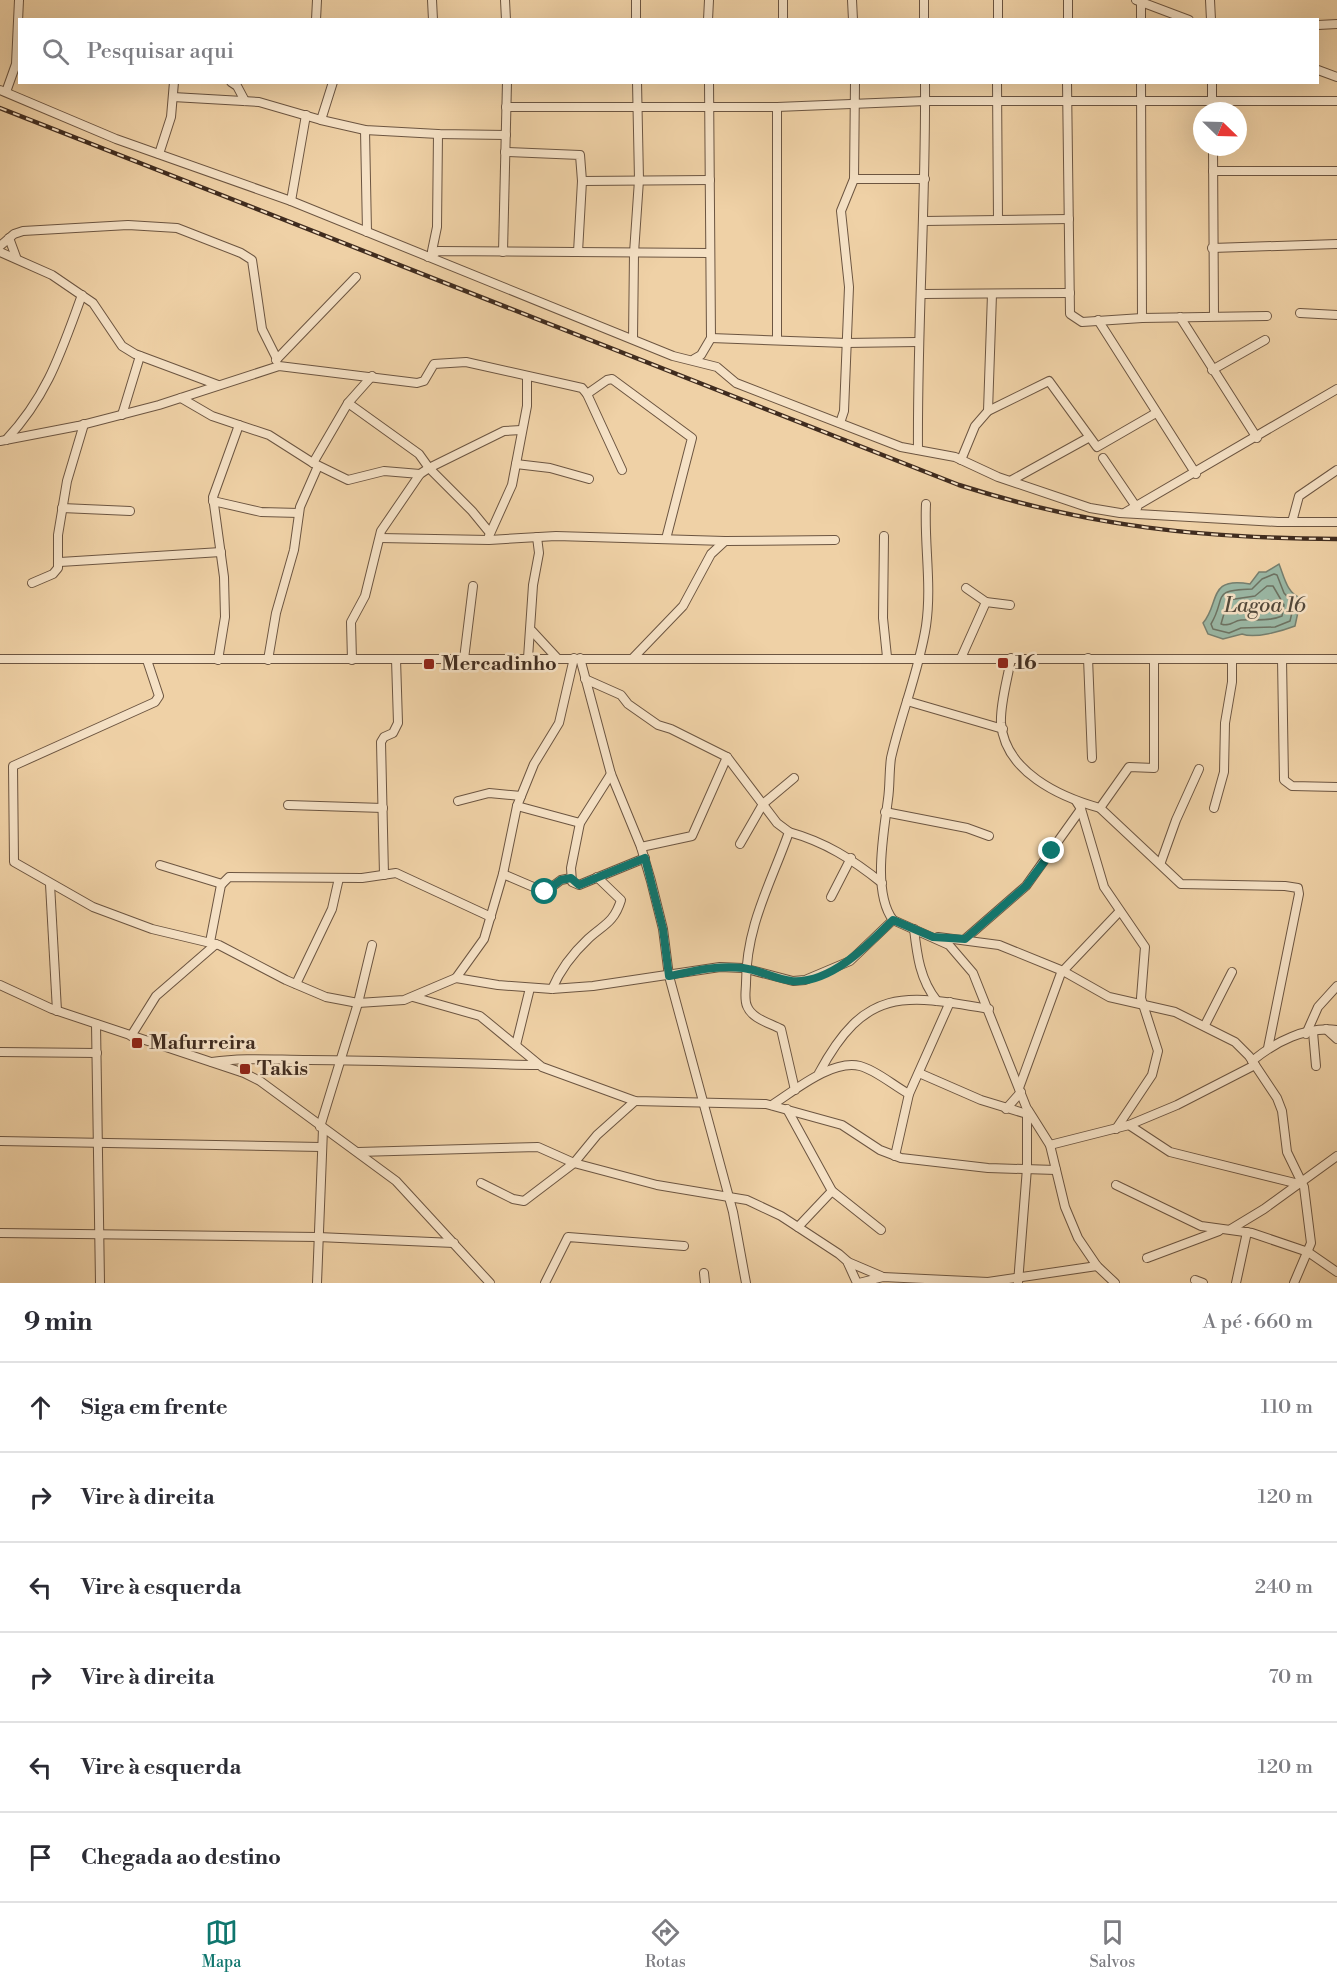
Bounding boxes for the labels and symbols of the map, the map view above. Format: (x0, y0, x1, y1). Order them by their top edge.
north arrow (1193, 102, 1247, 156)
water label: Lagoa 16 (1223, 593, 1306, 619)
place label: 16 (1015, 651, 1037, 676)
place label: Mercadinho (441, 652, 557, 677)
marker: 16 (996, 656, 1010, 670)
marker: Mercadinho (422, 657, 436, 671)
route end (1038, 837, 1064, 863)
route start (531, 878, 557, 904)
place label: Mafurreira (149, 1031, 256, 1056)
marker: Mafurreira (130, 1036, 144, 1050)
place label: Takis (257, 1057, 308, 1082)
marker: Takis (238, 1062, 252, 1076)

